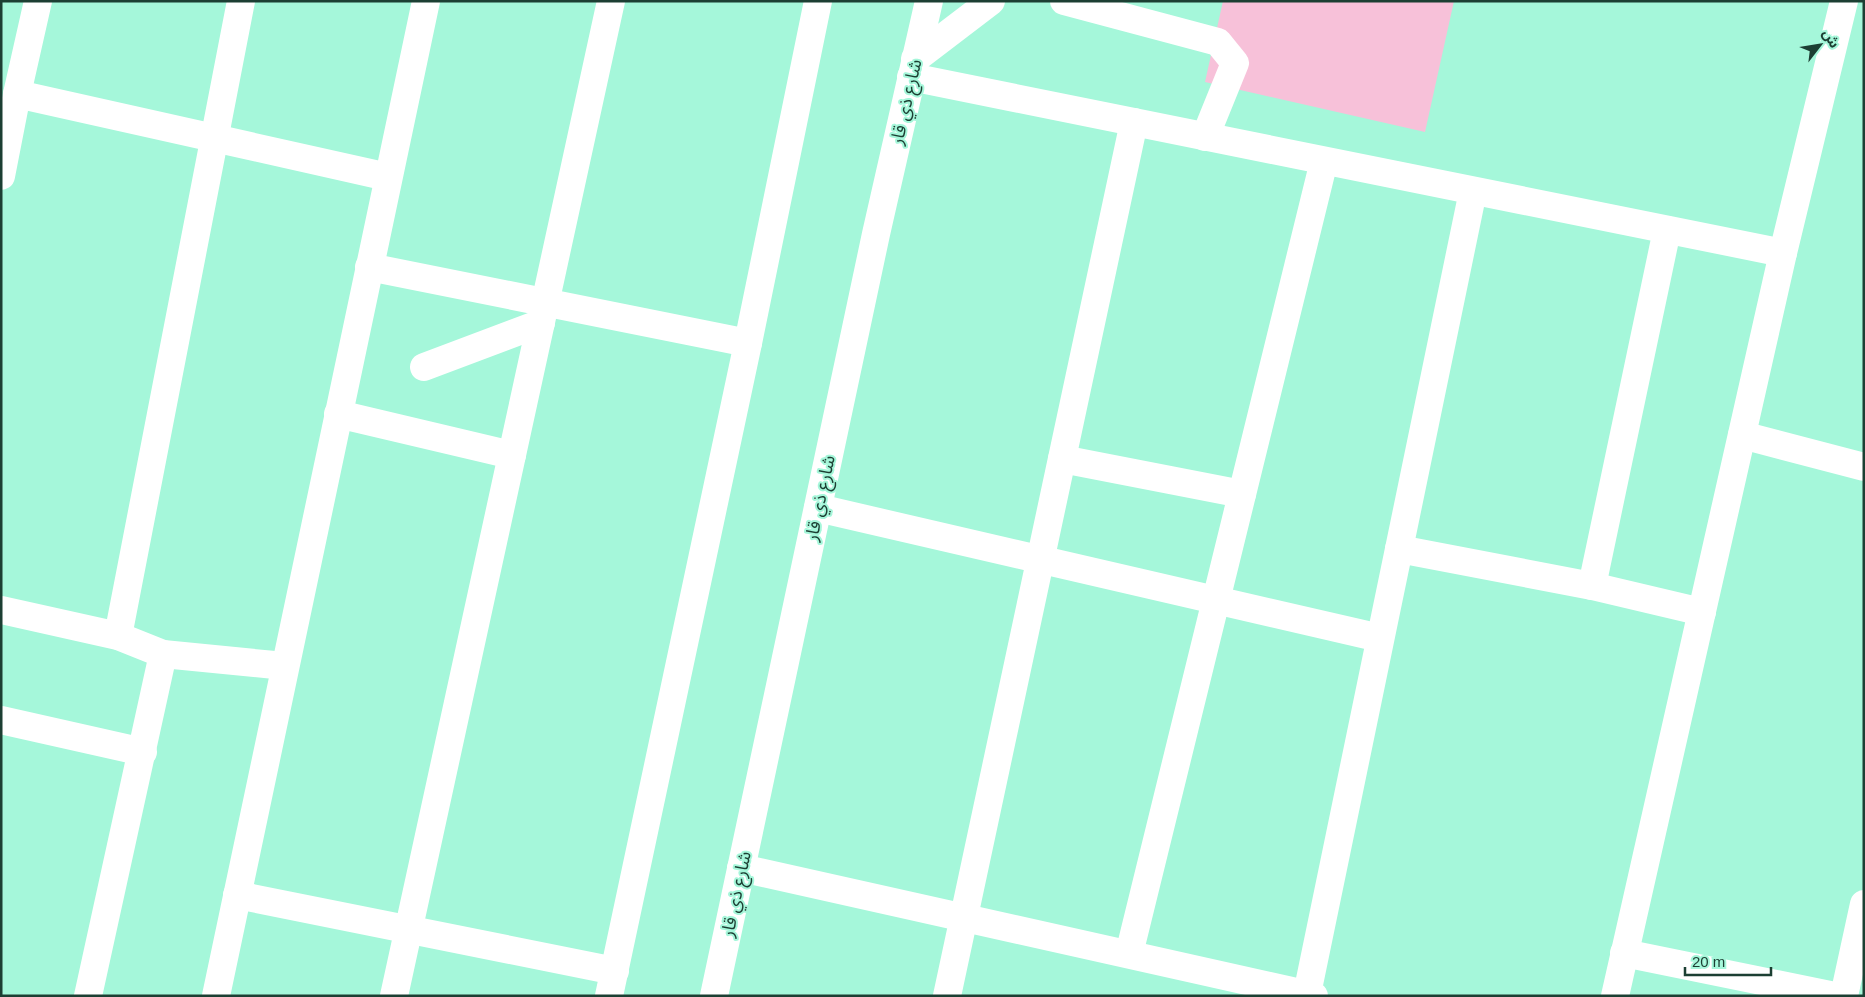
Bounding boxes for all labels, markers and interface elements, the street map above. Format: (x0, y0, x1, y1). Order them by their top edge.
north arrow (1795, 20, 1845, 70)
text: ش (1819, 26, 1843, 51)
street label: شارع ذي قار (886, 57, 929, 149)
street label: شارع ذي قار (801, 453, 843, 545)
street label: شارع ذي قار (717, 849, 759, 941)
scale bar (1685, 944, 1771, 976)
text: 20 m (1692, 953, 1725, 970)

